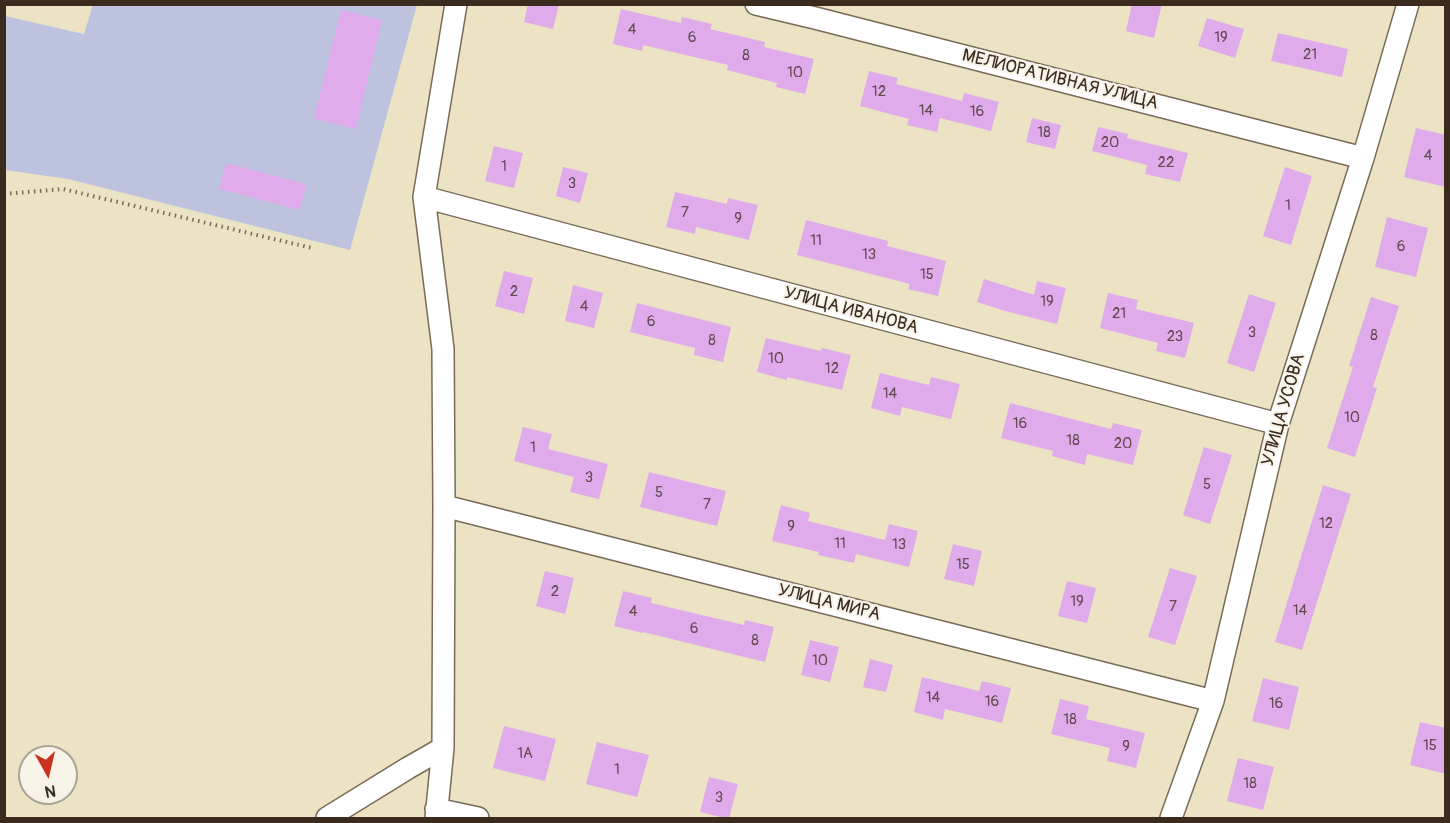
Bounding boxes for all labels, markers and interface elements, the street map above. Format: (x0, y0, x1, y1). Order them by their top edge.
house number: 4 (628, 21, 636, 39)
house number: 6 (688, 29, 696, 47)
house number: 19 (1214, 29, 1228, 47)
street label: МЕЛИОРАТИВНАЯ УЛИЦА (960, 45, 1160, 115)
house number: 21 (1303, 46, 1317, 64)
house number: 8 (742, 47, 750, 65)
house number: 10 (787, 64, 803, 82)
house number: 12 (872, 83, 886, 101)
house number: 14 (919, 102, 933, 120)
house number: 16 (970, 103, 984, 121)
house number: 18 (1037, 124, 1051, 142)
house number: 20 (1101, 134, 1119, 152)
house number: 4 (1424, 147, 1432, 165)
house number: 22 (1158, 154, 1174, 172)
house number: 1 (501, 158, 507, 176)
house number: 3 (568, 175, 576, 193)
house number: 1 (1285, 197, 1291, 215)
house number: 7 (681, 204, 689, 222)
house number: 9 (734, 210, 742, 228)
house number: 11 (810, 232, 822, 250)
house number: 6 (1397, 238, 1405, 256)
house number: 13 (862, 246, 876, 264)
house number: 15 (920, 266, 934, 284)
house number: 2 (510, 283, 518, 301)
street label: УЛИЦА ИВАНОВА (781, 283, 921, 339)
house number: 19 (1040, 293, 1054, 311)
house number: 4 (580, 298, 588, 316)
house number: 21 (1112, 305, 1126, 323)
house number: 6 (647, 313, 655, 331)
house number: 3 (1248, 324, 1256, 342)
house number: 8 (1370, 327, 1378, 345)
house number: 23 (1167, 328, 1183, 346)
house number: 8 (708, 332, 716, 350)
house number: 10 (768, 350, 784, 368)
street label: УЛИЦА УСОВА (1258, 351, 1310, 469)
house number: 12 (825, 360, 839, 378)
house number: 14 (883, 385, 897, 403)
house number: 10 (1344, 409, 1360, 427)
house number: 16 (1013, 415, 1027, 433)
house number: 18 (1066, 432, 1080, 450)
house number: 20 (1114, 435, 1132, 453)
house number: 1 (530, 439, 536, 457)
house number: 3 (585, 469, 593, 487)
house number: 5 (1203, 476, 1211, 494)
house number: 5 (655, 484, 663, 502)
house number: 7 (703, 496, 711, 514)
house number: 12 (1319, 515, 1333, 533)
house number: 9 (787, 518, 795, 536)
house number: 11 (834, 535, 846, 553)
house number: 13 (892, 536, 906, 554)
house number: 15 (956, 556, 970, 574)
street label: УЛИЦА МИРА (775, 580, 883, 626)
house number: 2 (551, 583, 559, 601)
house number: 19 (1070, 593, 1084, 611)
house number: 7 (1169, 598, 1177, 616)
house number: 14 (1293, 602, 1307, 620)
house number: 4 (629, 603, 637, 621)
house number: 6 (690, 620, 698, 638)
house number: 8 (751, 632, 759, 650)
house number: 10 (812, 652, 828, 670)
house number: 14 (926, 689, 940, 707)
house number: 16 (985, 693, 999, 711)
house number: 16 (1269, 695, 1283, 713)
house number: 18 (1063, 711, 1077, 729)
house number: 15 (1423, 737, 1437, 755)
house number: 9 (1122, 738, 1130, 756)
north arrow (18, 745, 78, 805)
house number: 1А (517, 745, 533, 763)
house number: 1 (614, 761, 620, 779)
house number: 18 (1243, 775, 1257, 793)
text: N (43, 780, 57, 801)
house number: 3 (715, 789, 723, 807)

